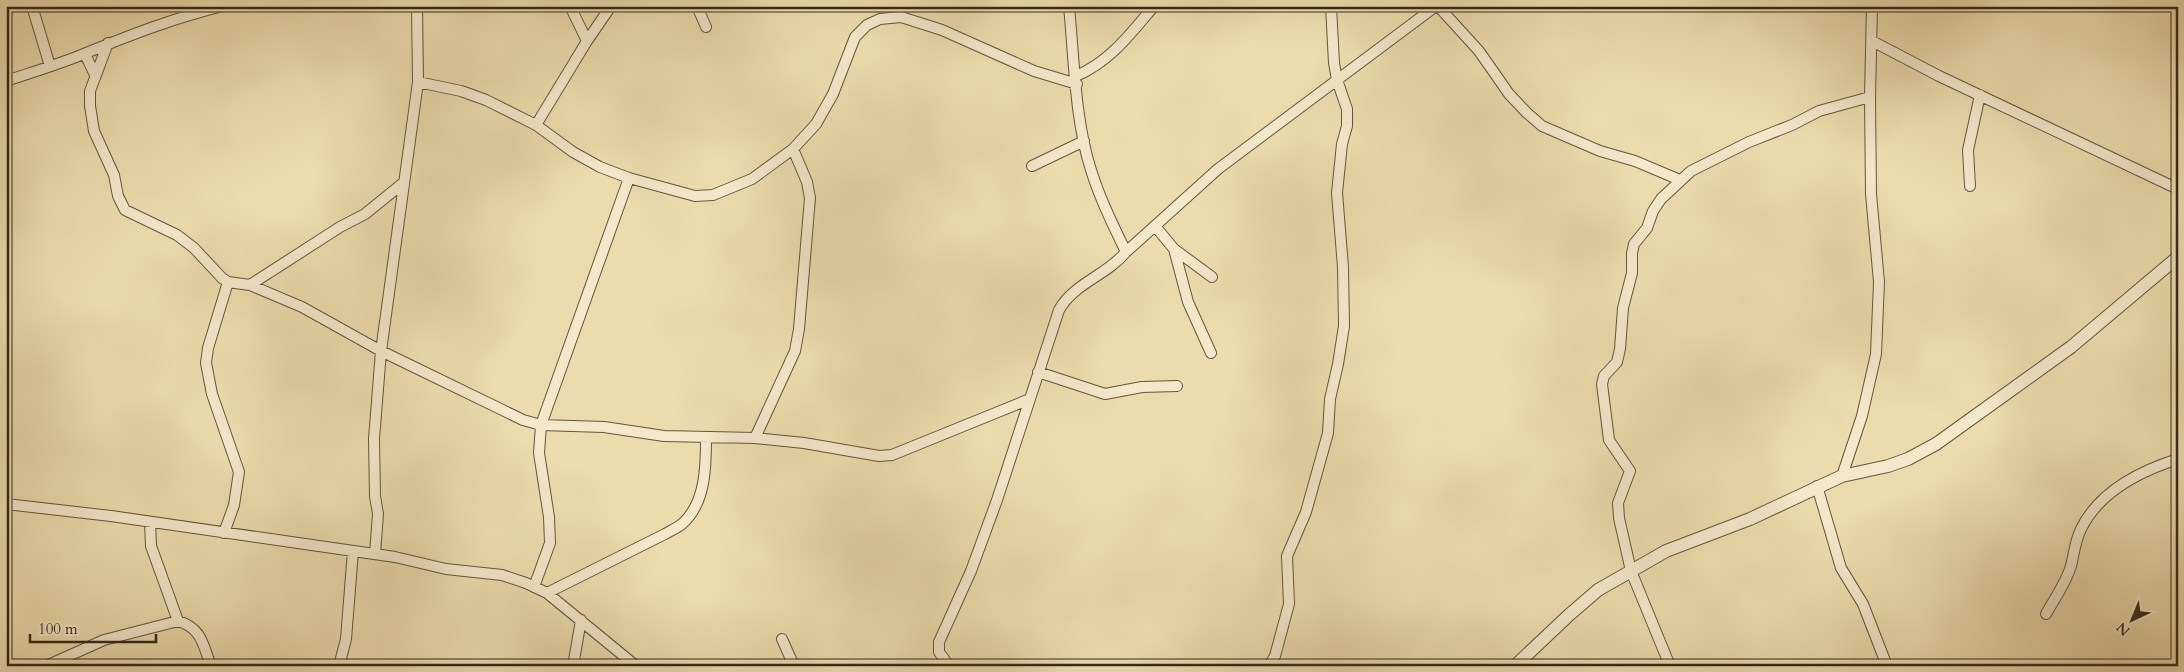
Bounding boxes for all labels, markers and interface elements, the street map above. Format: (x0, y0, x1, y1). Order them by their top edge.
north arrow (2106, 594, 2156, 644)
scale bar (30, 612, 156, 644)
text: N (2112, 618, 2134, 640)
text: 100 m (38, 619, 78, 639)

